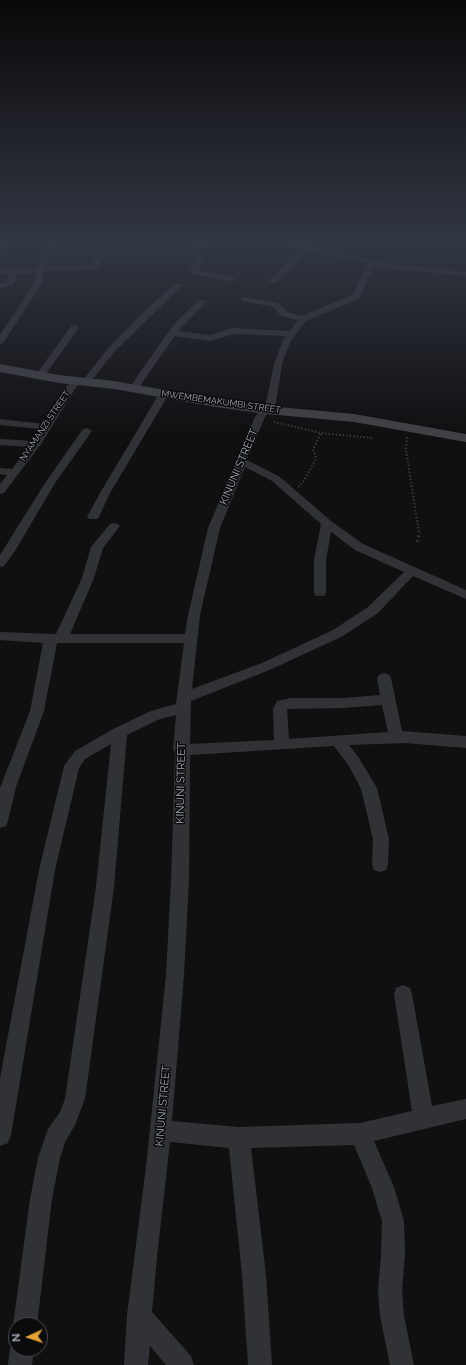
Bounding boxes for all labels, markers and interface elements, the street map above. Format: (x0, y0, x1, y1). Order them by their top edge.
street label: MWEMBEMAKUMBI STREET (161, 388, 281, 416)
street label: NYAMANZI STREET (17, 389, 73, 463)
street label: KINUNI STREET (217, 427, 261, 507)
street label: KINUNI STREET (174, 742, 188, 824)
street label: KINUNI STREET (153, 1065, 173, 1147)
north arrow (8, 1317, 48, 1357)
text: N (10, 1333, 23, 1342)

